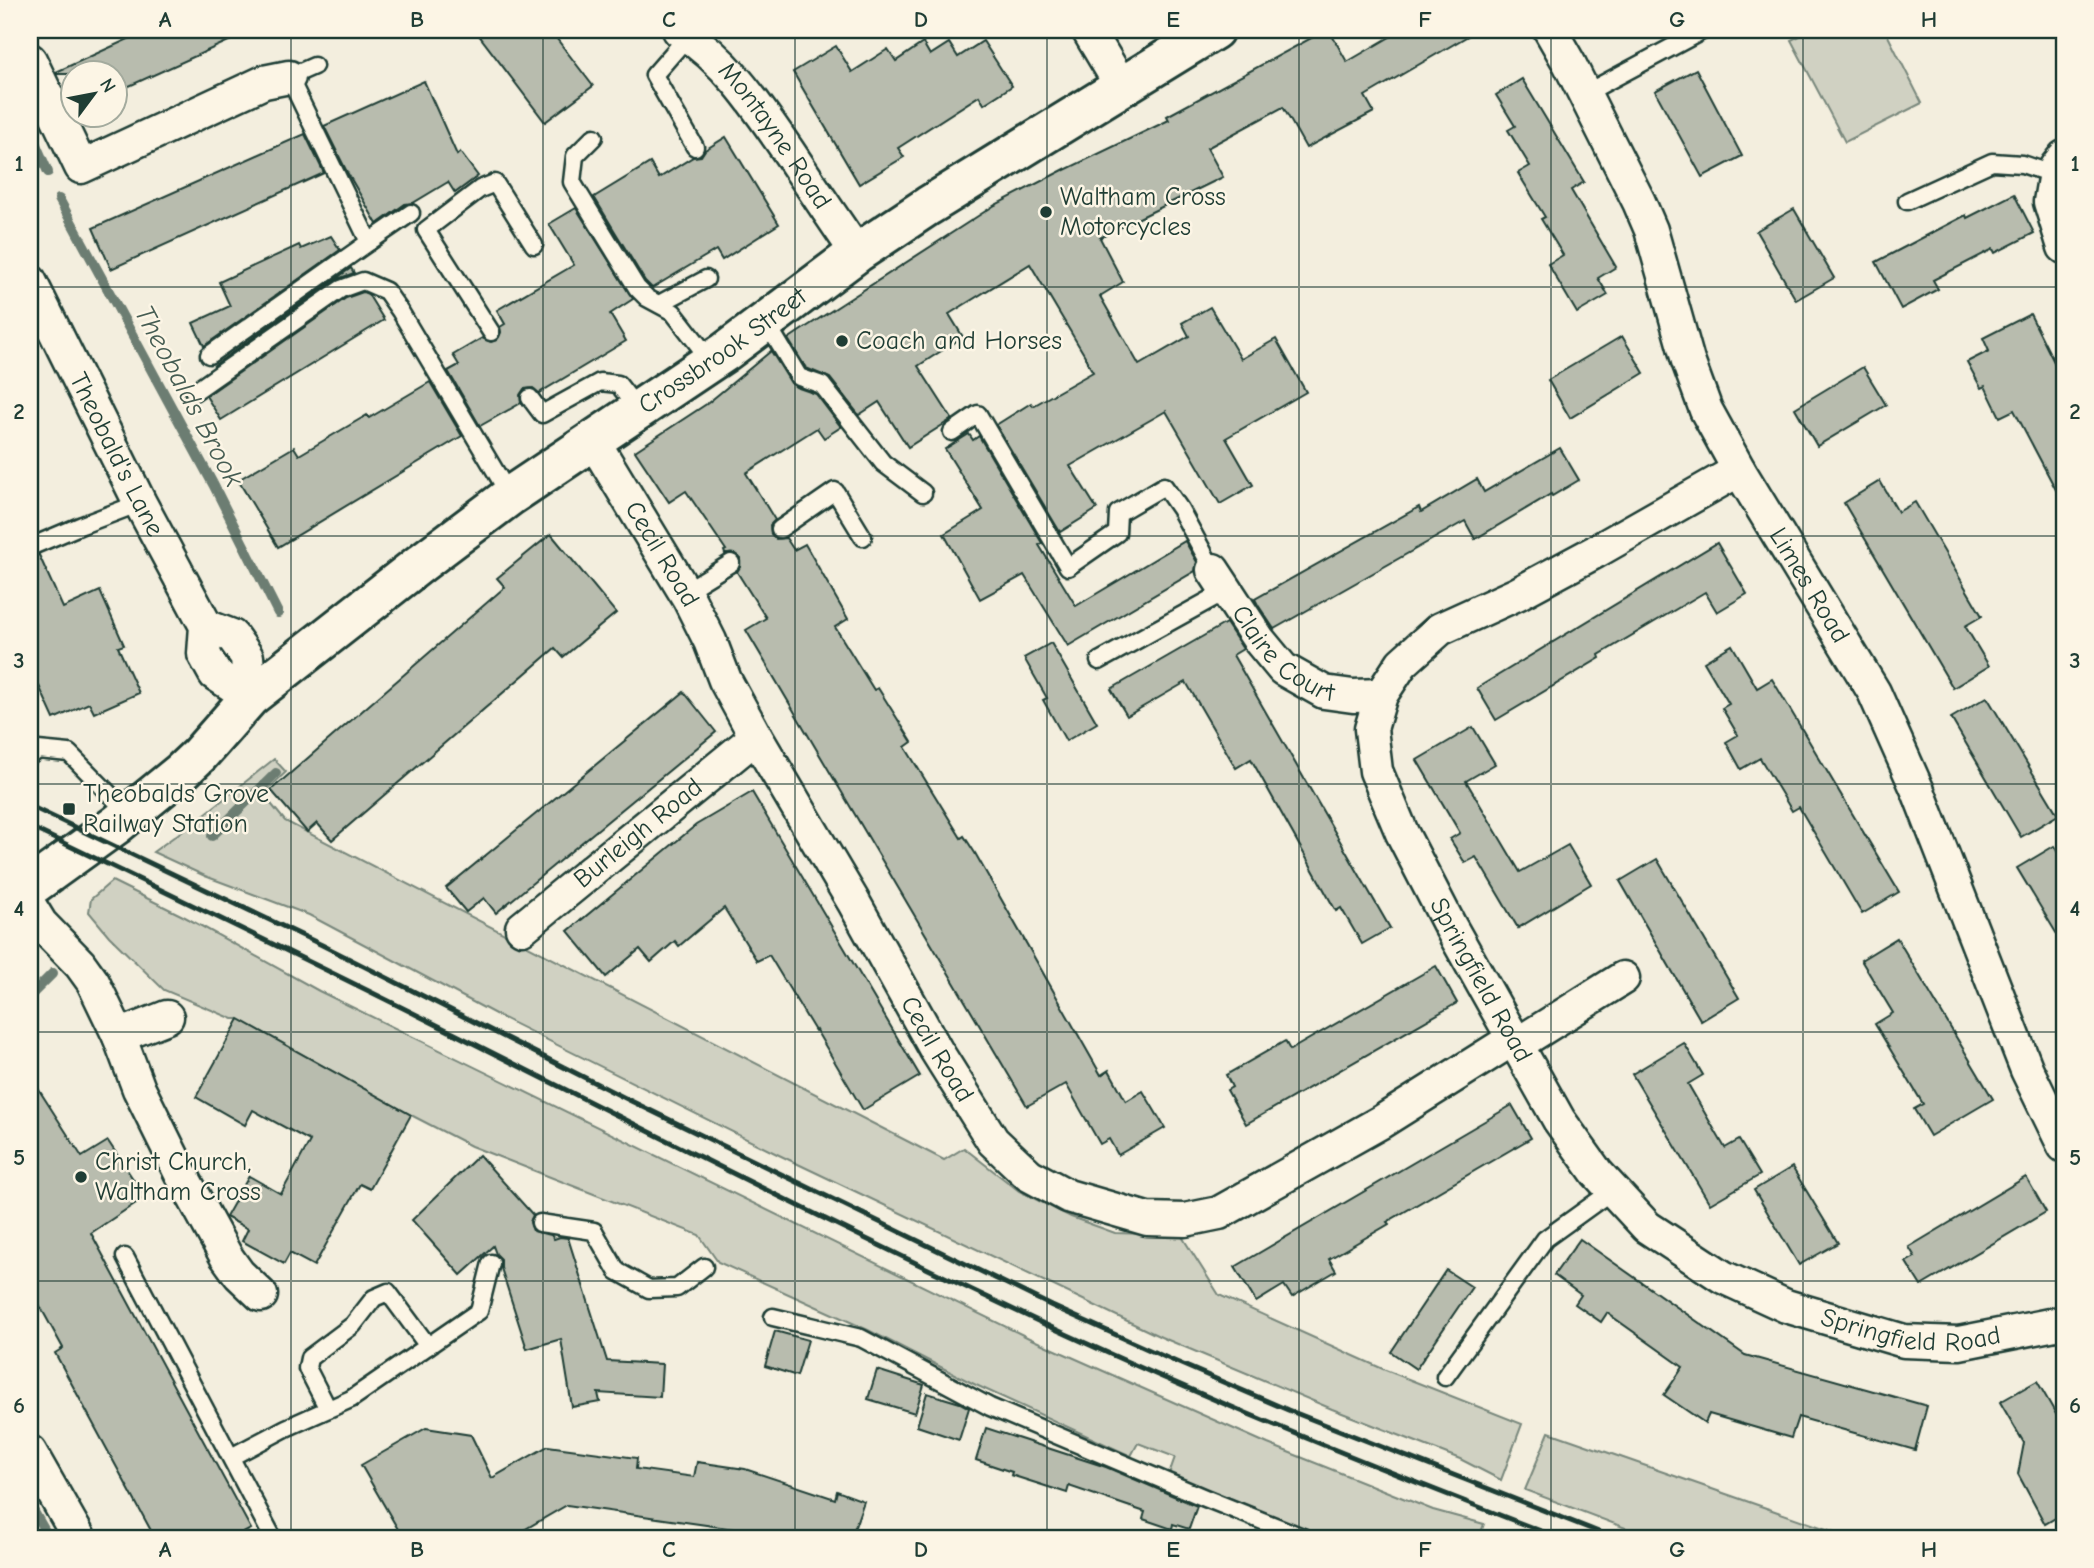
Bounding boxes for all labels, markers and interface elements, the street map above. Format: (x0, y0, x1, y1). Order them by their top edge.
text: A (159, 6, 172, 33)
text: B (410, 6, 424, 33)
text: C (662, 6, 676, 33)
text: D (914, 6, 928, 33)
text: E (1166, 6, 1180, 33)
text: F (1418, 6, 1432, 33)
text: G (1669, 6, 1685, 33)
text: H (1921, 6, 1937, 33)
street label: Montayne Road (712, 56, 838, 215)
north arrow (60, 60, 130, 130)
text: N (95, 74, 120, 97)
text: 1 (14, 150, 24, 177)
text: 1 (2070, 150, 2080, 177)
place label: Waltham Cross Motorcycles (1060, 182, 1226, 242)
marker: Waltham Cross Motorcycles (1038, 204, 1054, 220)
street label: Crossbrook Street (633, 280, 814, 421)
water label: Theobalds Brook (128, 300, 250, 492)
place label: Coach and Horses (856, 326, 1062, 356)
marker: Coach and Horses (834, 333, 850, 349)
street label: Theobald's Lane (63, 368, 170, 542)
text: 2 (13, 398, 25, 425)
text: 2 (2069, 398, 2081, 425)
street label: Cecil Road (618, 496, 705, 612)
street label: Limes Road (1763, 522, 1856, 648)
street label: Claire Court (1225, 600, 1338, 708)
text: 3 (13, 647, 25, 674)
text: 3 (2069, 647, 2081, 674)
street label: Burleigh Road (568, 772, 708, 894)
place label: Theobalds Grove Railway Station (83, 779, 269, 839)
marker: Theobalds Grove Railway Station (61, 801, 77, 817)
street label: Springfield Road (1423, 893, 1538, 1067)
text: 4 (14, 895, 25, 922)
text: 4 (2070, 895, 2081, 922)
street label: Cecil Road (894, 991, 980, 1108)
text: 5 (13, 1144, 25, 1171)
text: 5 (2069, 1144, 2081, 1171)
place label: Christ Church, Waltham Cross (95, 1147, 261, 1207)
marker: Christ Church, Waltham Cross (73, 1169, 89, 1185)
street label: Springfield Road (1817, 1302, 2003, 1358)
text: 6 (13, 1392, 25, 1419)
text: 6 (2069, 1392, 2081, 1419)
text: A (159, 1536, 172, 1563)
text: B (410, 1536, 424, 1563)
text: C (662, 1536, 676, 1563)
text: D (914, 1536, 928, 1563)
text: E (1166, 1536, 1180, 1563)
text: F (1418, 1536, 1432, 1563)
text: G (1669, 1536, 1685, 1563)
text: H (1921, 1536, 1937, 1563)

